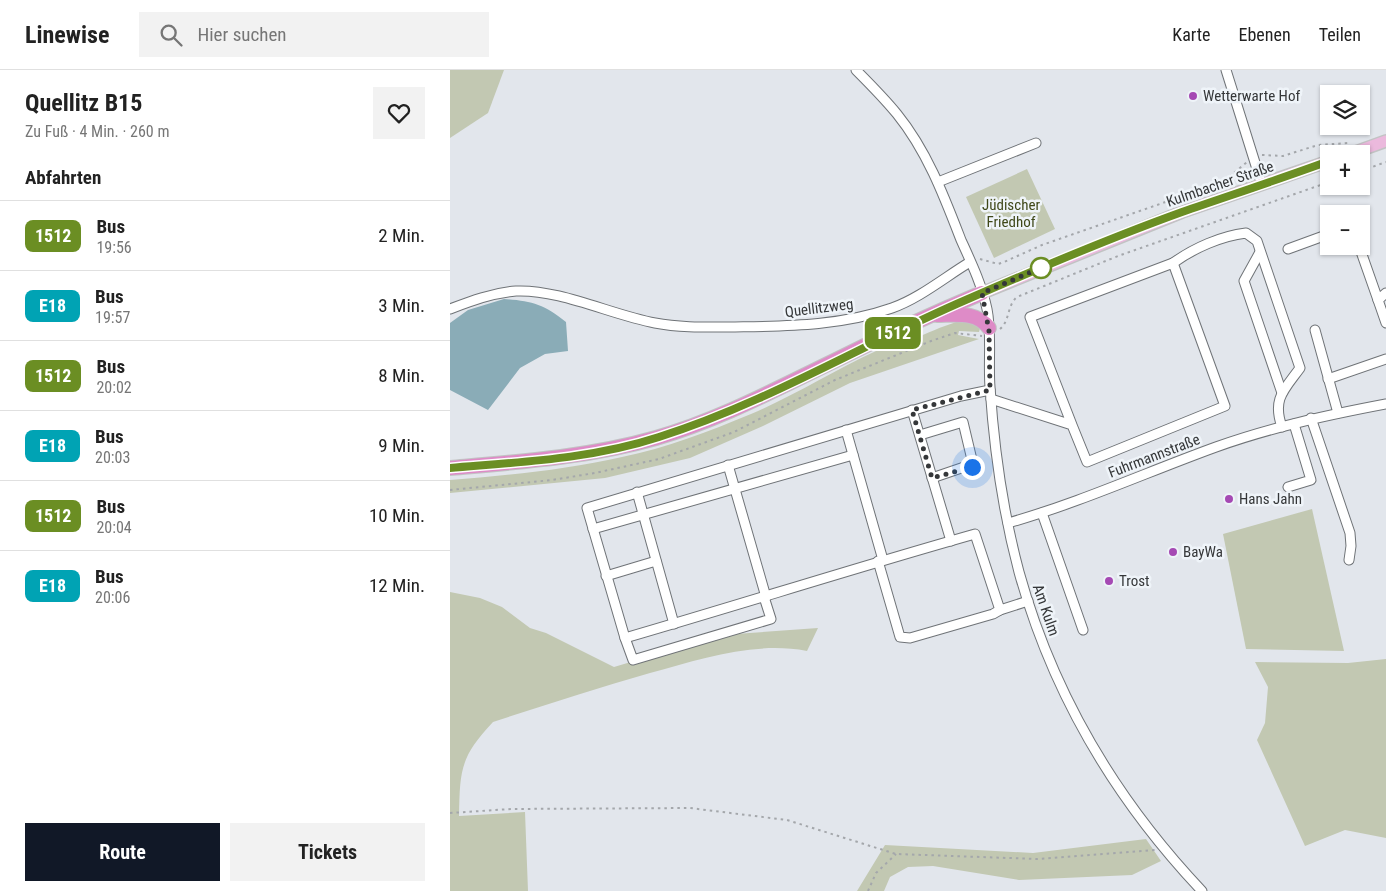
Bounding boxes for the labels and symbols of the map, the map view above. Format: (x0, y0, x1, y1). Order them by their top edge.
place label: Wetterwarte Hof (1203, 87, 1300, 105)
marker: Wetterwarte Hof (1187, 90, 1199, 102)
street label: Kulmbacher Straße (1164, 157, 1276, 211)
park label: Jüdischer Friedhof (982, 196, 1040, 231)
unlabelled marker (1030, 257, 1052, 279)
street label: Quellitzweg (784, 295, 854, 321)
line badge: 1512 (858, 317, 928, 349)
street label: Fuhrmannstraße (1106, 430, 1202, 482)
your location (960, 455, 985, 480)
place label: Hans Jahn (1239, 490, 1302, 508)
marker: Hans Jahn (1223, 493, 1235, 505)
place label: BayWa (1183, 543, 1223, 561)
marker: BayWa (1167, 546, 1179, 558)
place label: Trost (1119, 572, 1150, 590)
marker: Trost (1103, 575, 1115, 587)
street label: Am Kulm (1029, 582, 1063, 638)

